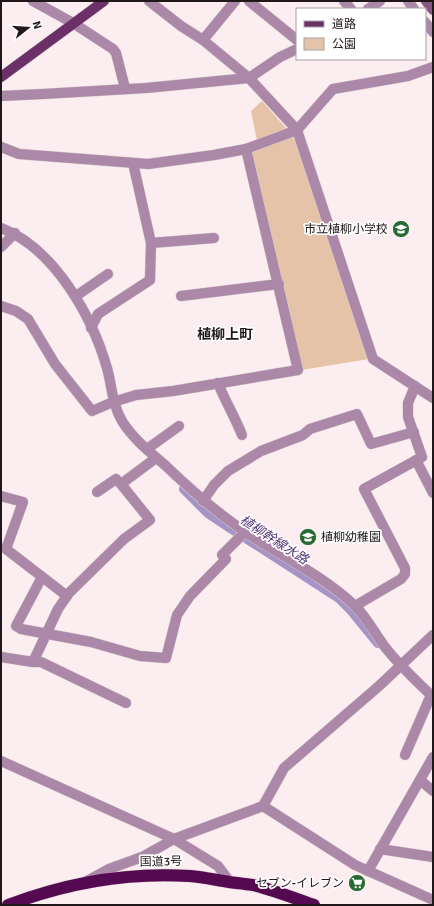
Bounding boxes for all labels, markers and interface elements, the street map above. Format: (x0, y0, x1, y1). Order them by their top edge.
north arrow (8, 8, 48, 48)
legend (296, 8, 426, 60)
text: 道路 (332, 17, 356, 32)
text: N (30, 20, 44, 31)
text: 公園 (332, 37, 356, 52)
school or university icon: 市立植柳小学校 (391, 219, 411, 239)
place label: 市立植柳小学校 (304, 222, 388, 237)
district label: 植柳上町 (197, 326, 253, 343)
water label: 植柳幹線水路 (237, 512, 312, 568)
school or university icon: 植柳幼稚園 (298, 527, 318, 547)
place label: 植柳幼稚園 (321, 530, 381, 545)
street label: 国道3号 (140, 854, 182, 870)
supermarket icon: セブン-イレブン (347, 873, 367, 893)
place label: セブン-イレブン (256, 876, 344, 891)

